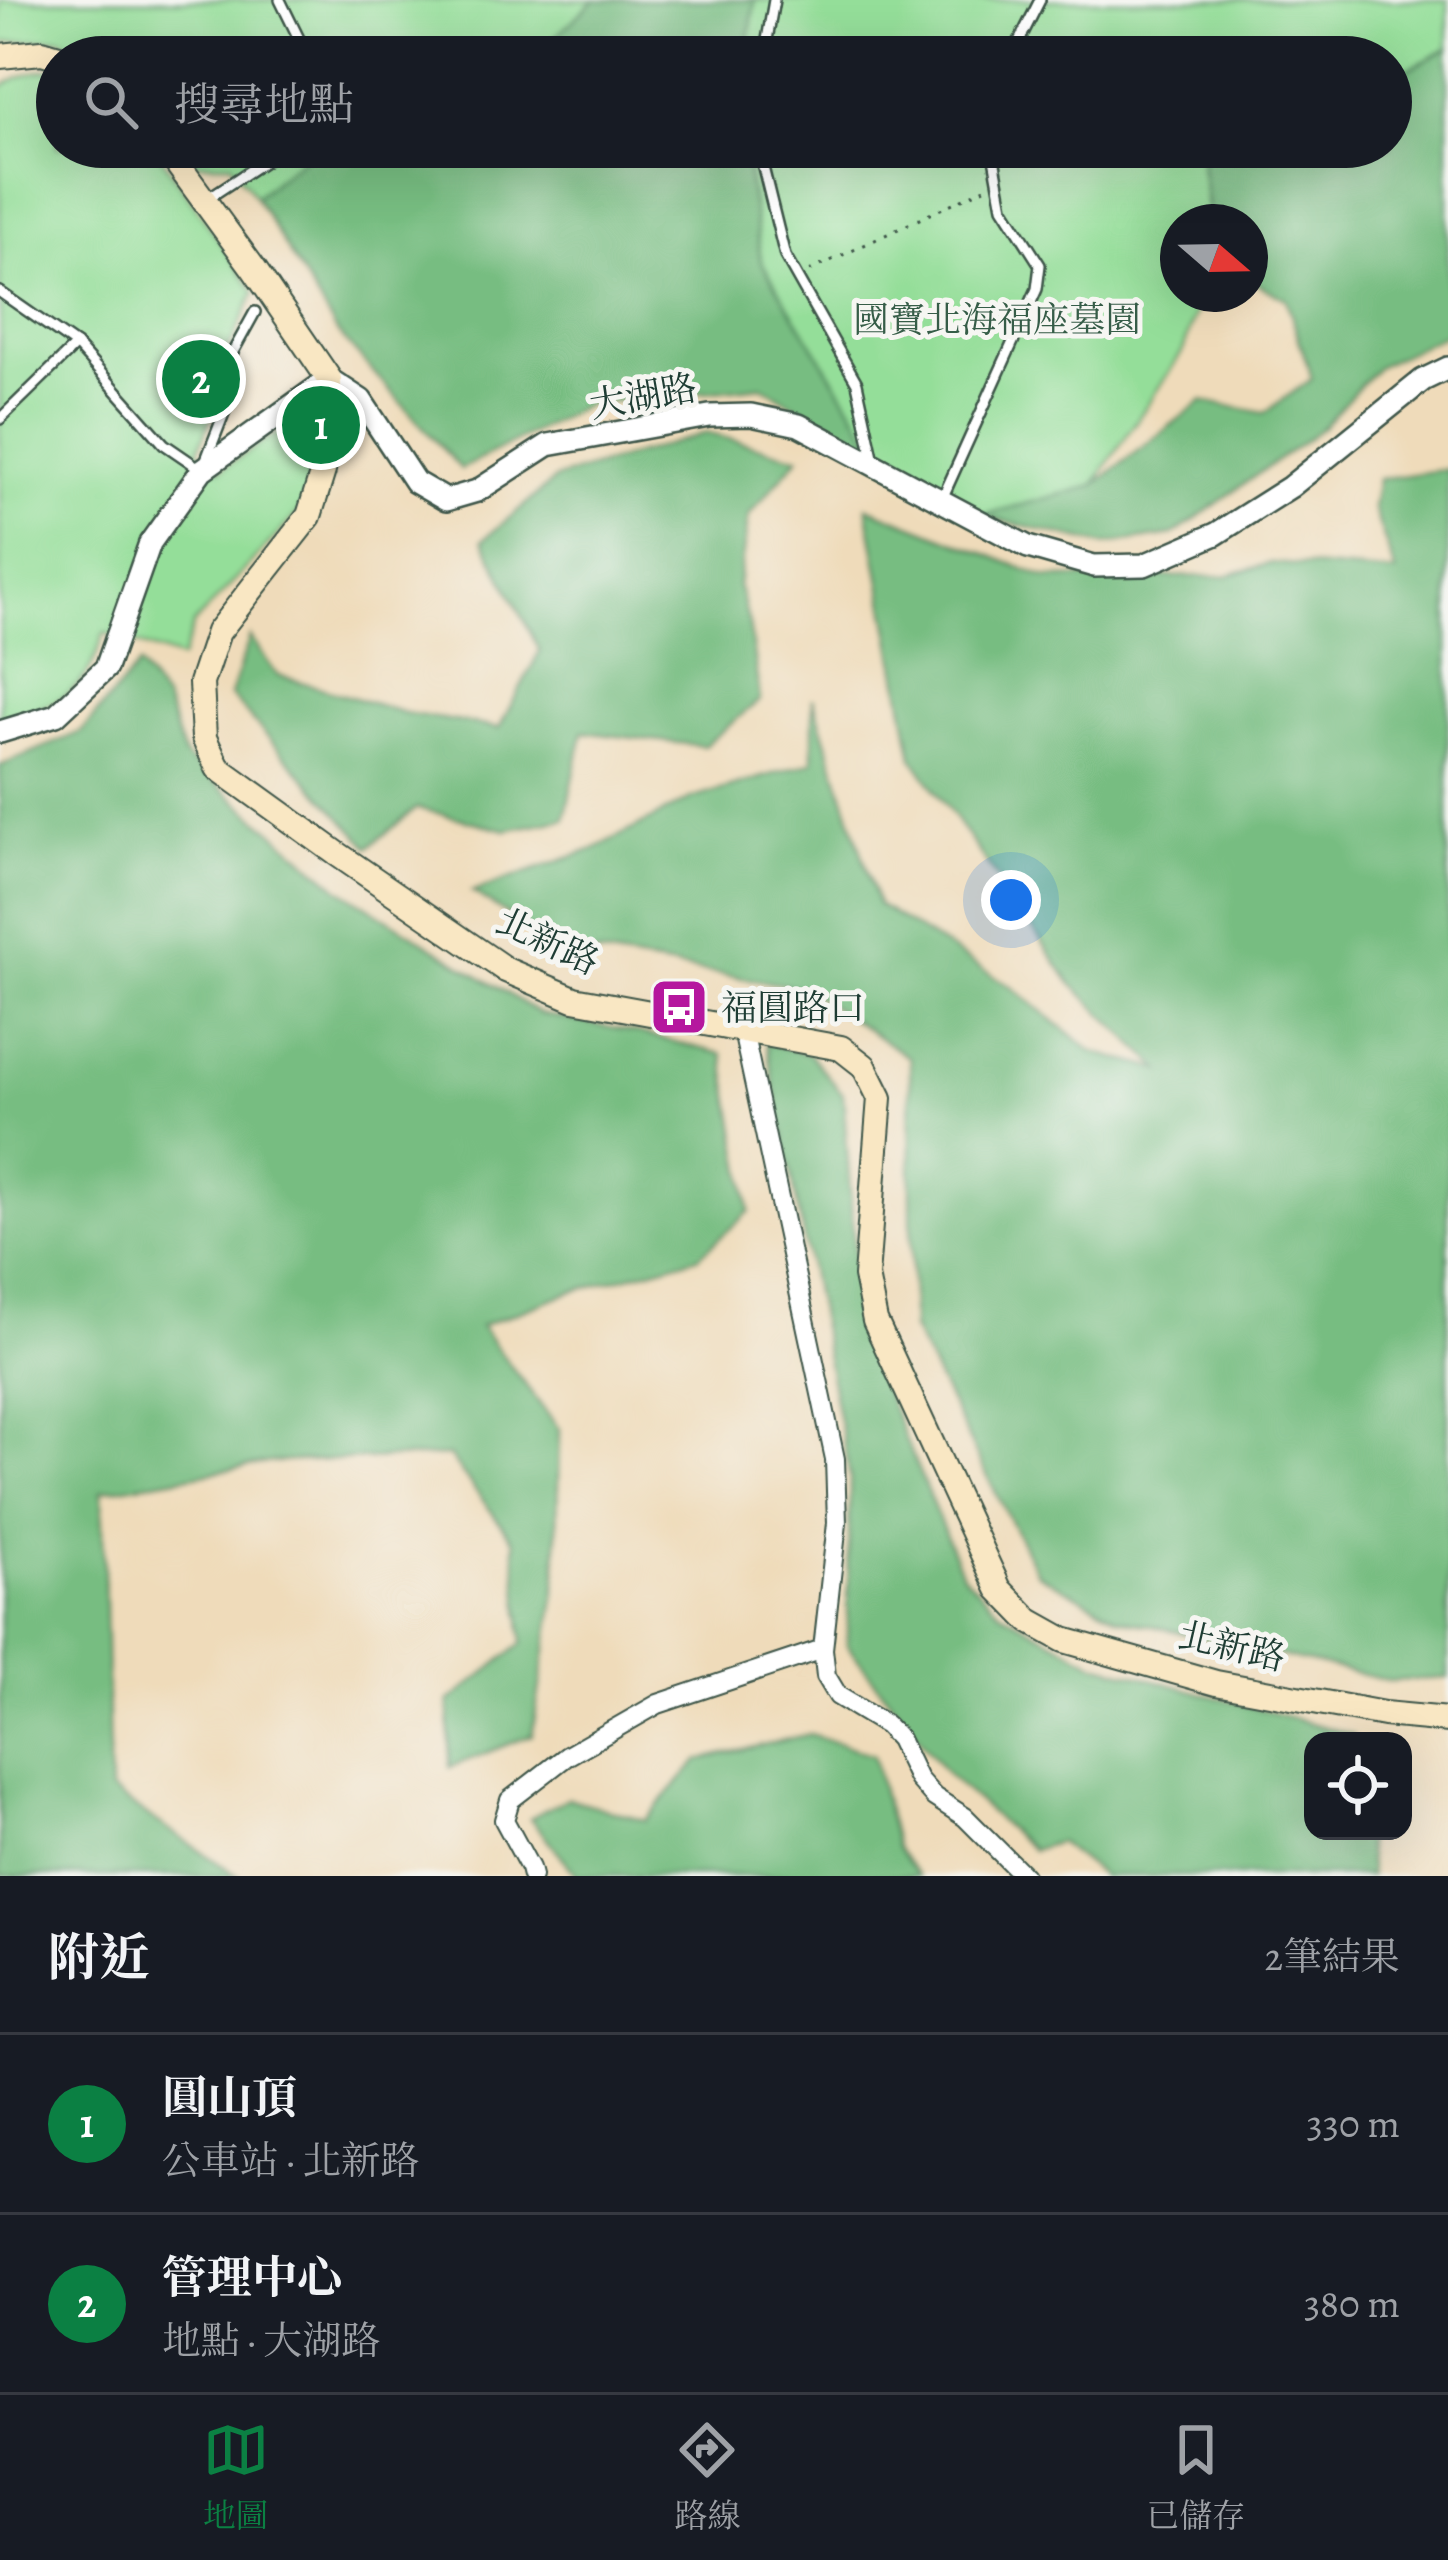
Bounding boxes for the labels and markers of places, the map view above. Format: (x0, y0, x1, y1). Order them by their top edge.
pin: 2 (162, 334, 240, 424)
pin: 1 (282, 380, 360, 470)
bus stop icon: 福圓路口 (648, 976, 710, 1038)
place label: 福圓路口 (721, 983, 865, 1032)

